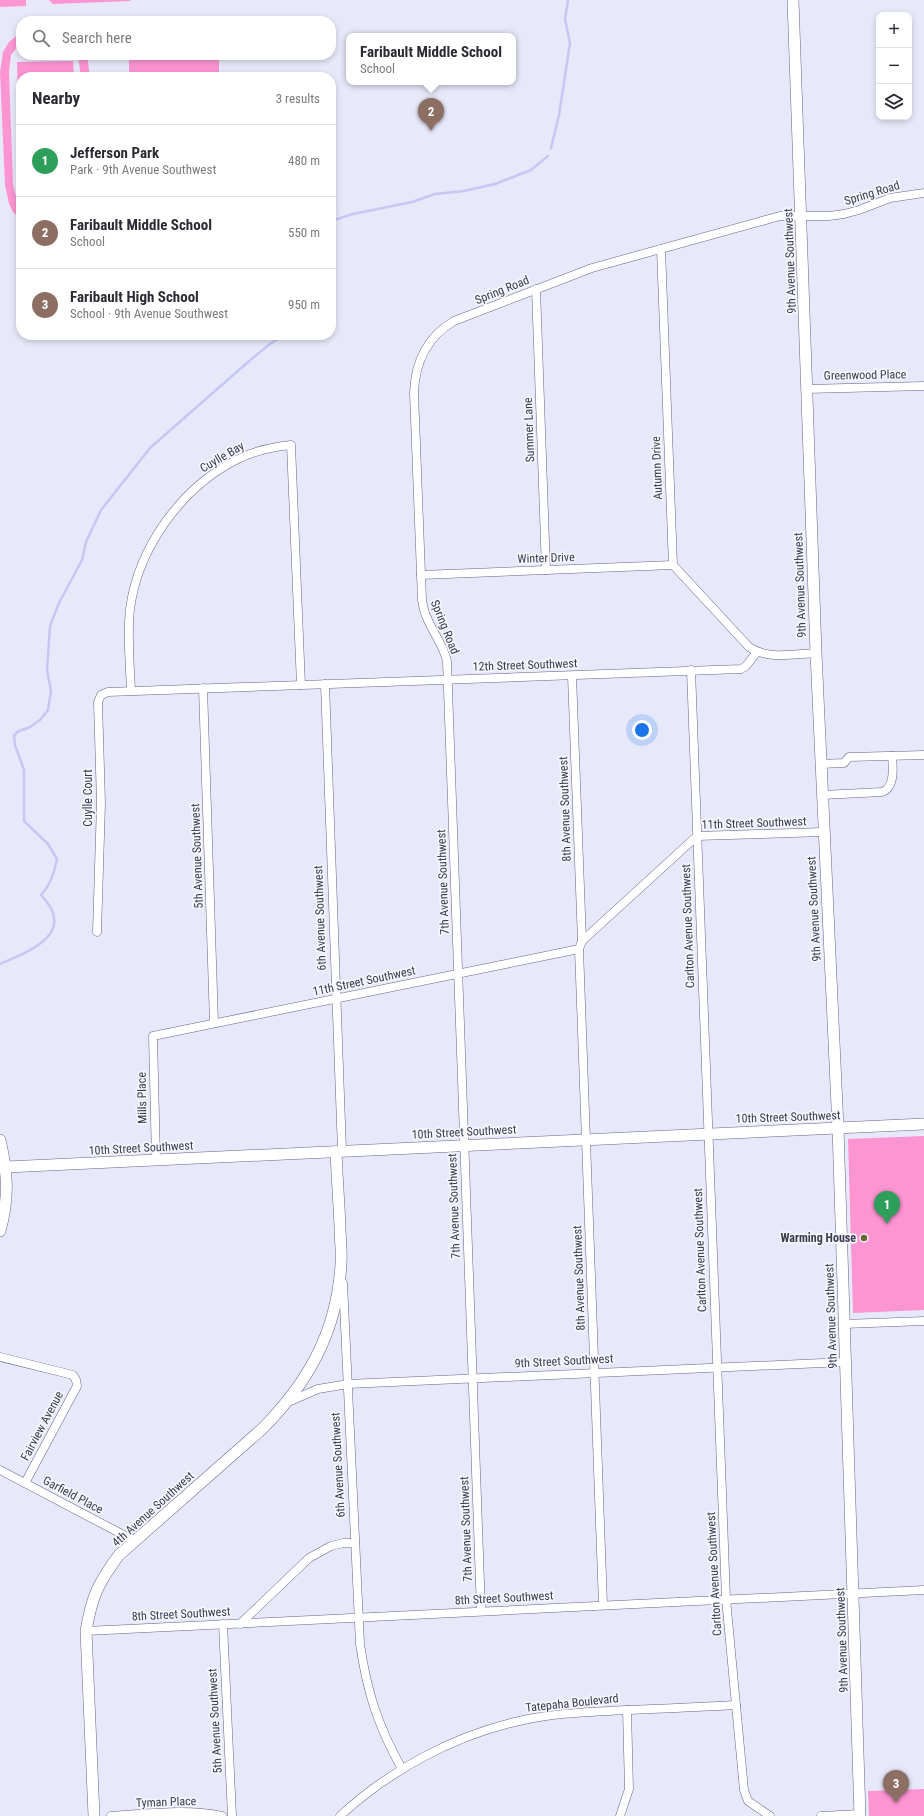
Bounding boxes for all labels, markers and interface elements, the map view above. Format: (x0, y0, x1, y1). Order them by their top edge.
map controls (876, 12, 912, 120)
button: + (876, 12, 912, 48)
search box (16, 16, 336, 60)
icon: search (30, 27, 52, 49)
text: Search here (62, 29, 132, 47)
popup (346, 33, 516, 85)
text: Faribault Middle School (360, 43, 502, 61)
button: − (876, 48, 912, 84)
text: School (360, 61, 395, 76)
button: layers (876, 84, 912, 120)
text: Nearby (32, 88, 80, 108)
text: 3 results (276, 91, 320, 106)
pin: 2 (418, 98, 444, 131)
text: Jefferson Park (70, 144, 159, 162)
text: 1 (42, 153, 48, 168)
text: 480 m (288, 153, 320, 168)
text: Park · 9th Avenue Southwest (70, 162, 216, 177)
street label: Spring Road (843, 178, 901, 208)
street label: 9th Avenue Southwest (781, 208, 799, 314)
text: Faribault Middle School (70, 216, 212, 234)
text: 2 (42, 225, 48, 240)
text: 550 m (288, 225, 320, 240)
text: School (70, 234, 105, 249)
street label: Spring Road (473, 273, 531, 307)
text: Faribault High School (70, 288, 199, 306)
text: 3 (42, 297, 48, 312)
text: 950 m (288, 297, 320, 312)
text: School · 9th Avenue Southwest (70, 306, 228, 321)
street label: Greenwood Place (824, 367, 907, 383)
street label: Summer Lane (521, 397, 537, 463)
street label: Autumn Drive (649, 436, 665, 500)
street label: Cuylle Bay (197, 439, 247, 475)
street label: 9th Avenue Southwest (791, 532, 809, 638)
street label: Winter Drive (517, 550, 575, 566)
street label: Spring Road (428, 598, 462, 656)
street label: 12th Street Southwest (472, 656, 578, 674)
your location (632, 720, 652, 740)
street label: 8th Avenue Southwest (556, 756, 574, 862)
street label: Cuylle Court (81, 769, 95, 827)
street label: 5th Avenue Southwest (188, 803, 206, 909)
street label: 11th Street Southwest (701, 814, 807, 832)
street label: 7th Avenue Southwest (434, 829, 452, 935)
street label: 9th Avenue Southwest (804, 856, 824, 962)
street label: Carlton Avenue Southwest (679, 863, 697, 988)
street label: 6th Avenue Southwest (311, 865, 329, 971)
street label: 11th Street Southwest (311, 963, 417, 999)
street label: Mills Place (135, 1072, 149, 1124)
street label: 10th Street Southwest (735, 1108, 841, 1126)
street label: 10th Street Southwest (411, 1122, 517, 1142)
street label: 10th Street Southwest (88, 1138, 194, 1158)
street label: 7th Avenue Southwest (445, 1153, 463, 1259)
street label: Carlton Avenue Southwest (691, 1187, 709, 1312)
pin: 1 (874, 1191, 900, 1224)
street label: 8th Avenue Southwest (570, 1225, 588, 1331)
place label: Warming House (781, 1231, 856, 1245)
marker: Warming House (859, 1233, 869, 1243)
street label: 9th Avenue Southwest (822, 1263, 840, 1369)
street label: 9th Street Southwest (514, 1351, 614, 1371)
street label: Fairview Avenue (18, 1389, 66, 1463)
street label: 6th Avenue Southwest (328, 1412, 348, 1518)
street label: 4th Avenue Southwest (109, 1468, 197, 1549)
street label: Garfield Place (41, 1473, 106, 1517)
street label: 7th Avenue Southwest (457, 1476, 475, 1582)
street label: Carlton Avenue Southwest (704, 1511, 724, 1636)
street label: 9th Avenue Southwest (833, 1587, 851, 1693)
street label: 8th Street Southwest (454, 1588, 554, 1608)
street label: 8th Street Southwest (131, 1604, 231, 1624)
street label: 5th Avenue Southwest (205, 1668, 225, 1774)
street label: Tatepaha Boulevard (525, 1691, 619, 1715)
pin: 3 (883, 1770, 909, 1803)
street label: Tyman Place (136, 1794, 197, 1810)

